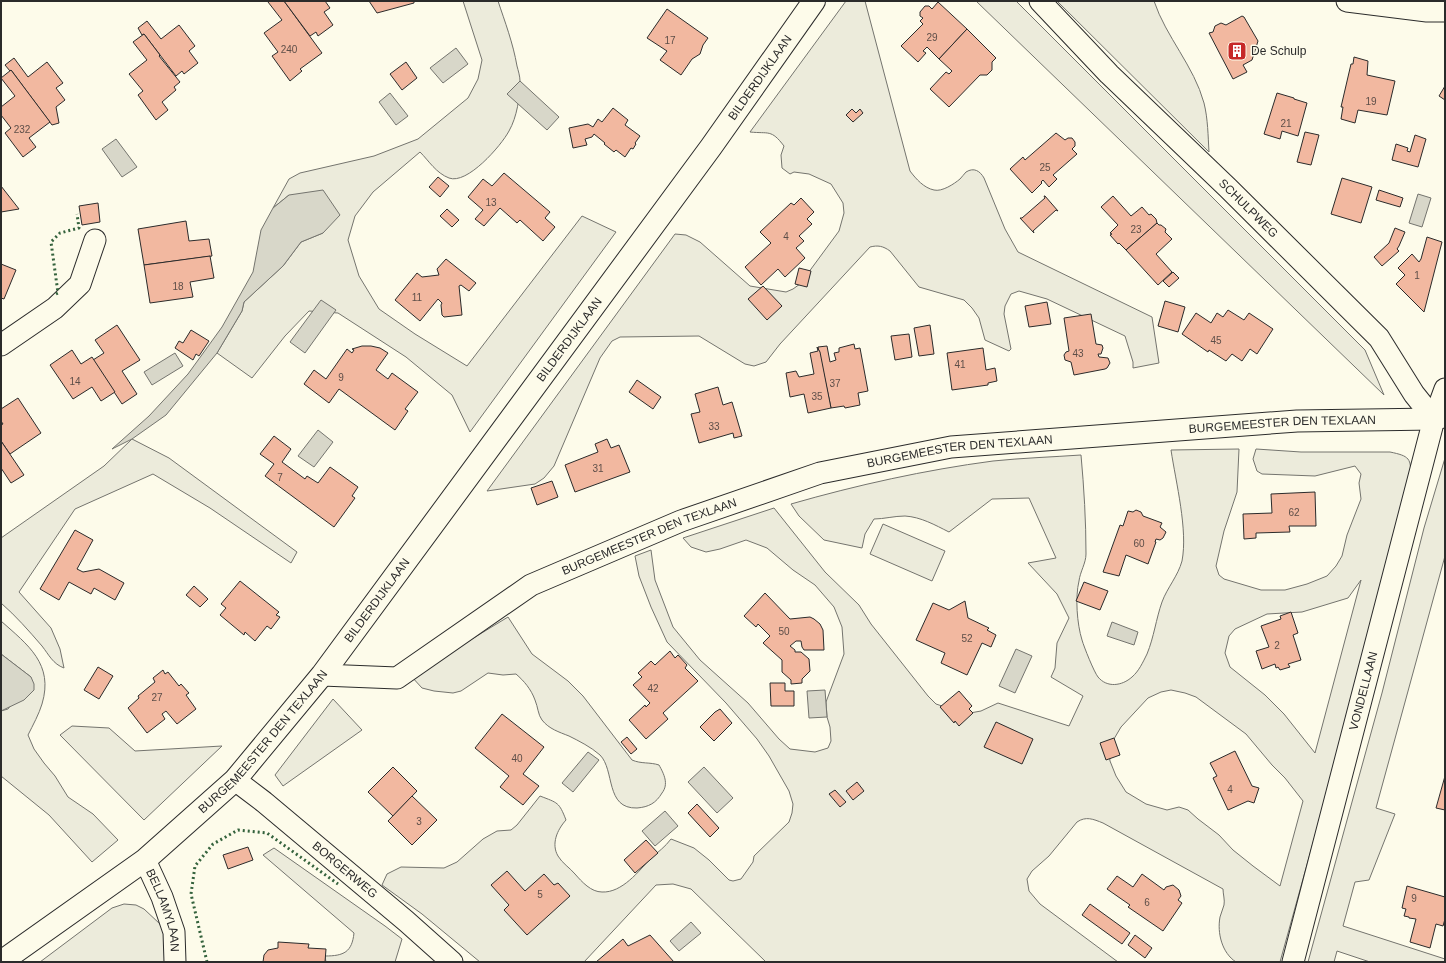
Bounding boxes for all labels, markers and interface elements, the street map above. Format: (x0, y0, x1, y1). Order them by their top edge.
street label: BILDERDIJKLAAN (725, 32, 795, 123)
house number: 29 (926, 32, 938, 43)
house number: 17 (664, 35, 676, 46)
building icon: De Schulp (1226, 40, 1248, 62)
house number: 240 (281, 44, 298, 55)
place label: De Schulp (1251, 44, 1307, 58)
house number: 19 (1365, 96, 1377, 107)
house number: 21 (1280, 118, 1292, 129)
house number: 232 (14, 124, 31, 135)
house number: 25 (1039, 162, 1051, 173)
street label: SCHULPWEG (1216, 176, 1281, 241)
house number: 13 (485, 197, 497, 208)
house number: 23 (1130, 224, 1142, 235)
house number: 4 (783, 231, 789, 242)
house number: 1 (1414, 270, 1420, 281)
house number: 18 (172, 281, 184, 292)
house number: 11 (412, 292, 423, 303)
street label: BILDERDIJKLAAN (534, 295, 605, 384)
house number: 45 (1210, 335, 1222, 346)
house number: 43 (1072, 348, 1084, 359)
house number: 41 (954, 359, 966, 370)
house number: 9 (338, 372, 344, 383)
house number: 14 (69, 376, 81, 387)
house number: 37 (829, 378, 841, 389)
house number: 35 (811, 391, 823, 402)
street label: BURGEMEESTER DEN TEXLAAN (1188, 413, 1376, 436)
house number: 33 (708, 421, 720, 432)
street label: BURGEMEESTER DEN TEXLAAN (866, 432, 1053, 471)
house number: 31 (592, 463, 604, 474)
house number: 7 (277, 472, 283, 483)
street label: BURGEMEESTER DEN TEXLAAN (560, 495, 739, 578)
house number: 62 (1288, 507, 1300, 518)
house number: 60 (1133, 538, 1145, 549)
street label: BILDERDIJKLAAN (341, 556, 413, 645)
house number: 50 (778, 626, 790, 637)
house number: 52 (961, 633, 973, 644)
house number: 2 (1274, 640, 1280, 651)
street label: VONDELLAAN (1346, 650, 1380, 732)
street label: BURGEMEESTER DEN TEXLAAN (196, 667, 330, 816)
house number: 42 (647, 683, 659, 694)
house number: 27 (151, 692, 163, 703)
house number: 40 (511, 753, 523, 764)
house number: 4 (1227, 784, 1233, 795)
house number: 3 (416, 816, 422, 827)
street label: BORGERWEG (310, 839, 380, 901)
street label: BELLAMYLAAN (143, 867, 182, 952)
house number: 5 (537, 889, 543, 900)
house number: 9 (1411, 893, 1417, 904)
house number: 6 (1144, 897, 1150, 908)

